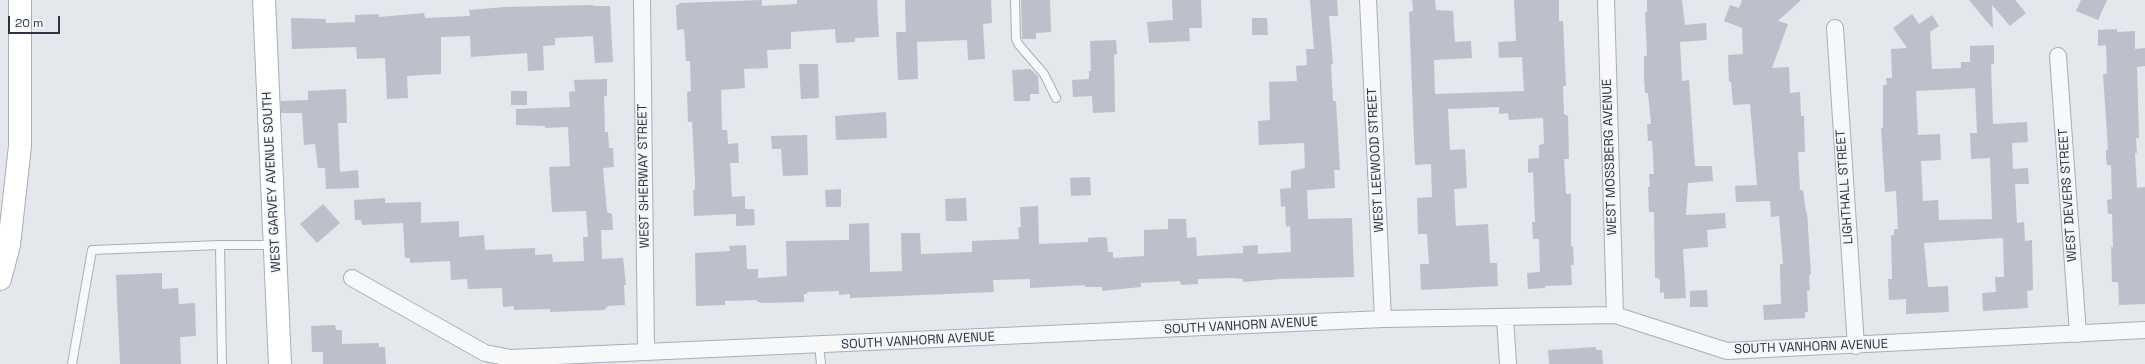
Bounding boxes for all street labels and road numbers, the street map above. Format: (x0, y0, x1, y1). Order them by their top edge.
street label: WEST MOSSBERG AVENUE (1599, 78, 1621, 236)
street label: WEST LEEWOOD STREET (1364, 87, 1388, 233)
street label: WEST GARVEY AVENUE SOUTH (259, 91, 285, 273)
street label: WEST SHERWAY STREET (635, 104, 653, 248)
street label: WEST DEVERS STREET (2056, 128, 2080, 262)
street label: LIGHTHALL STREET (1833, 129, 1857, 245)
street label: SOUTH VANHORN AVENUE (1164, 314, 1318, 338)
street label: SOUTH VANHORN AVENUE (841, 329, 995, 353)
street label: SOUTH VANHORN AVENUE (1734, 337, 1888, 357)

